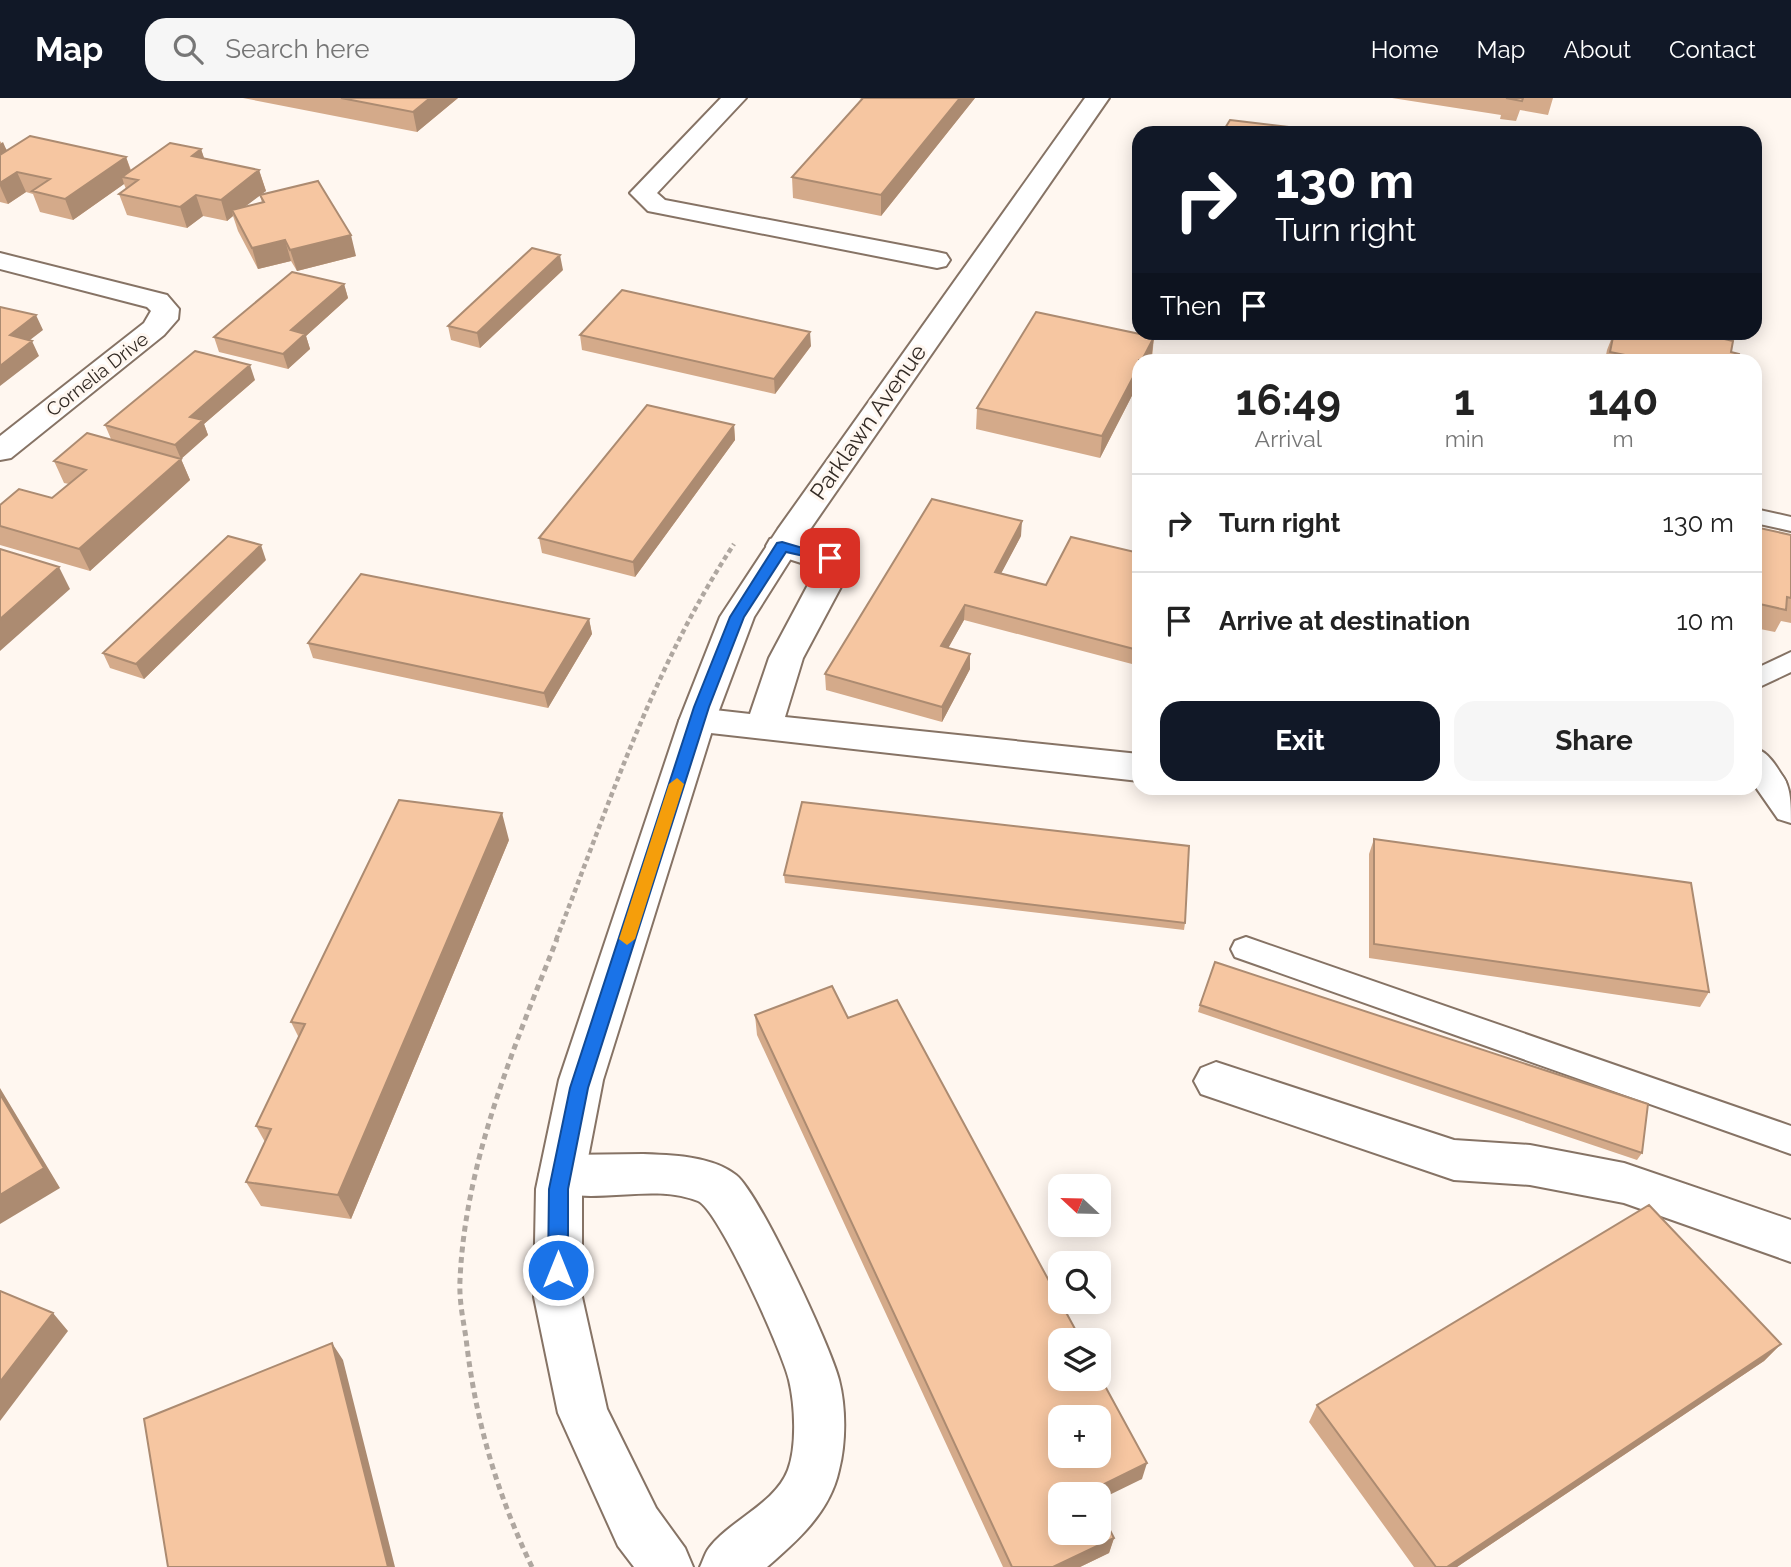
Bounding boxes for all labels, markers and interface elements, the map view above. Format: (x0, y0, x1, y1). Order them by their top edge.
search box (145, 18, 635, 81)
text: Map (35, 30, 103, 69)
icon: search (169, 30, 207, 68)
text: Search here (225, 34, 370, 64)
text: Home (1371, 35, 1439, 64)
text: Map (1477, 35, 1525, 64)
text: About (1563, 35, 1631, 64)
text: Contact (1669, 35, 1756, 64)
text: 130 m (1275, 152, 1414, 209)
icon: right (1160, 154, 1251, 245)
text: Turn right (1275, 211, 1416, 248)
icon: arrive (1235, 287, 1273, 325)
text: Then (1160, 291, 1221, 321)
street label: Cornelia Drive (42, 327, 152, 421)
street label: Parklawn Avenue (804, 339, 931, 505)
text: 16:49 (1236, 376, 1341, 425)
text: 1 (1454, 376, 1475, 425)
text: 140 (1588, 376, 1658, 425)
text: Arrival (1255, 425, 1322, 452)
text: min (1445, 425, 1484, 452)
text: m (1613, 425, 1634, 452)
icon: right (1160, 504, 1198, 542)
text: Turn right (1219, 508, 1340, 538)
text: 130 m (1663, 508, 1734, 538)
pin (800, 528, 860, 588)
icon: arrive (811, 539, 849, 577)
icon: arrive (1160, 602, 1198, 640)
text: Arrive at destination (1219, 606, 1470, 636)
text: 10 m (1676, 606, 1734, 636)
button: Exit (1160, 701, 1440, 781)
button: Share (1454, 701, 1734, 781)
north arrow (1048, 1174, 1111, 1237)
map controls (1048, 1174, 1111, 1545)
position arrow (521, 1233, 595, 1307)
button: search (1048, 1251, 1111, 1314)
button: layers (1048, 1328, 1111, 1391)
button: + (1048, 1405, 1111, 1468)
button: − (1048, 1482, 1111, 1545)

